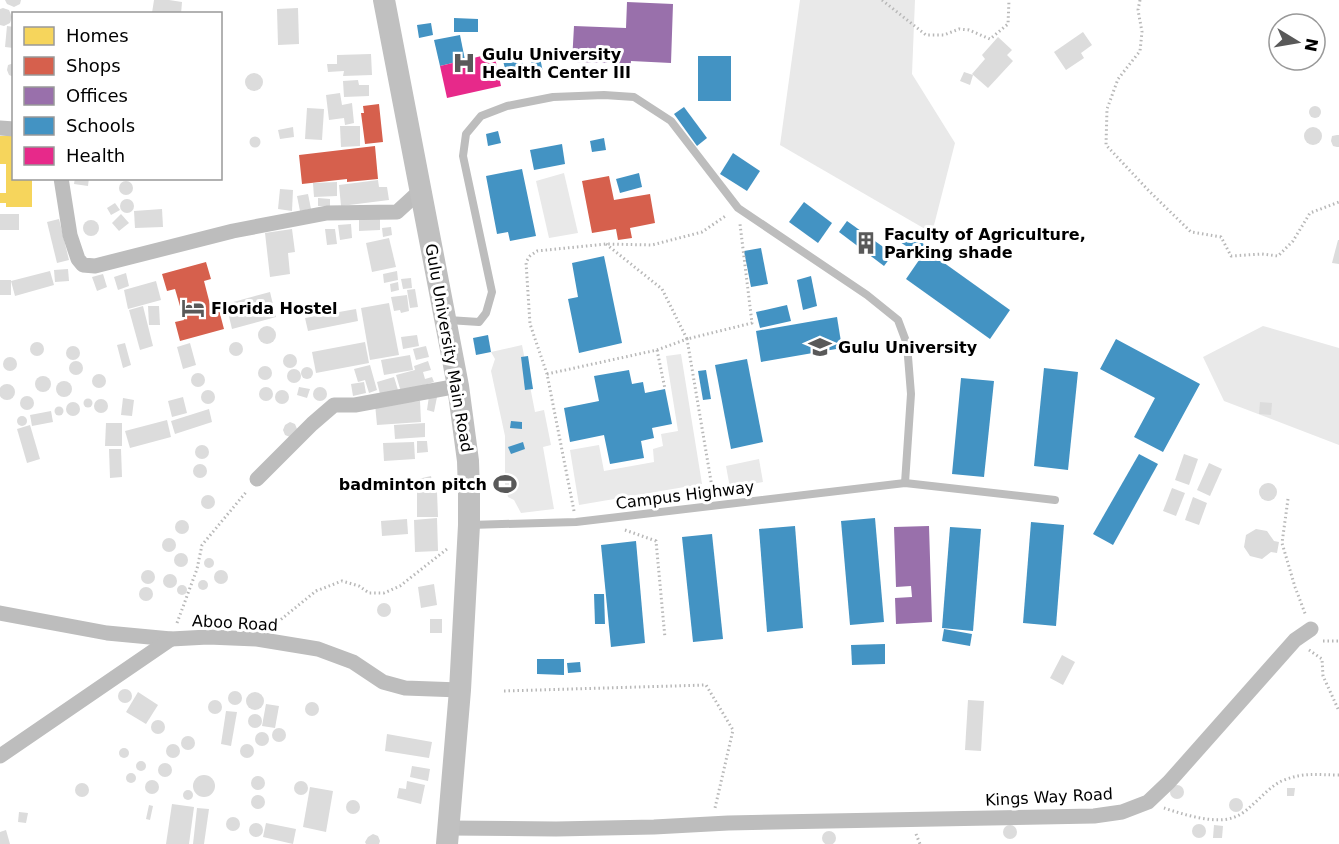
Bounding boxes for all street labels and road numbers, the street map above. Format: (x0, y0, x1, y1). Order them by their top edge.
street label: Gulu University Main Road (421, 242, 477, 454)
street label: Campus Highway (615, 477, 755, 513)
street label: Aboo Road (192, 611, 278, 635)
street label: Kings Way Road (985, 784, 1113, 810)

